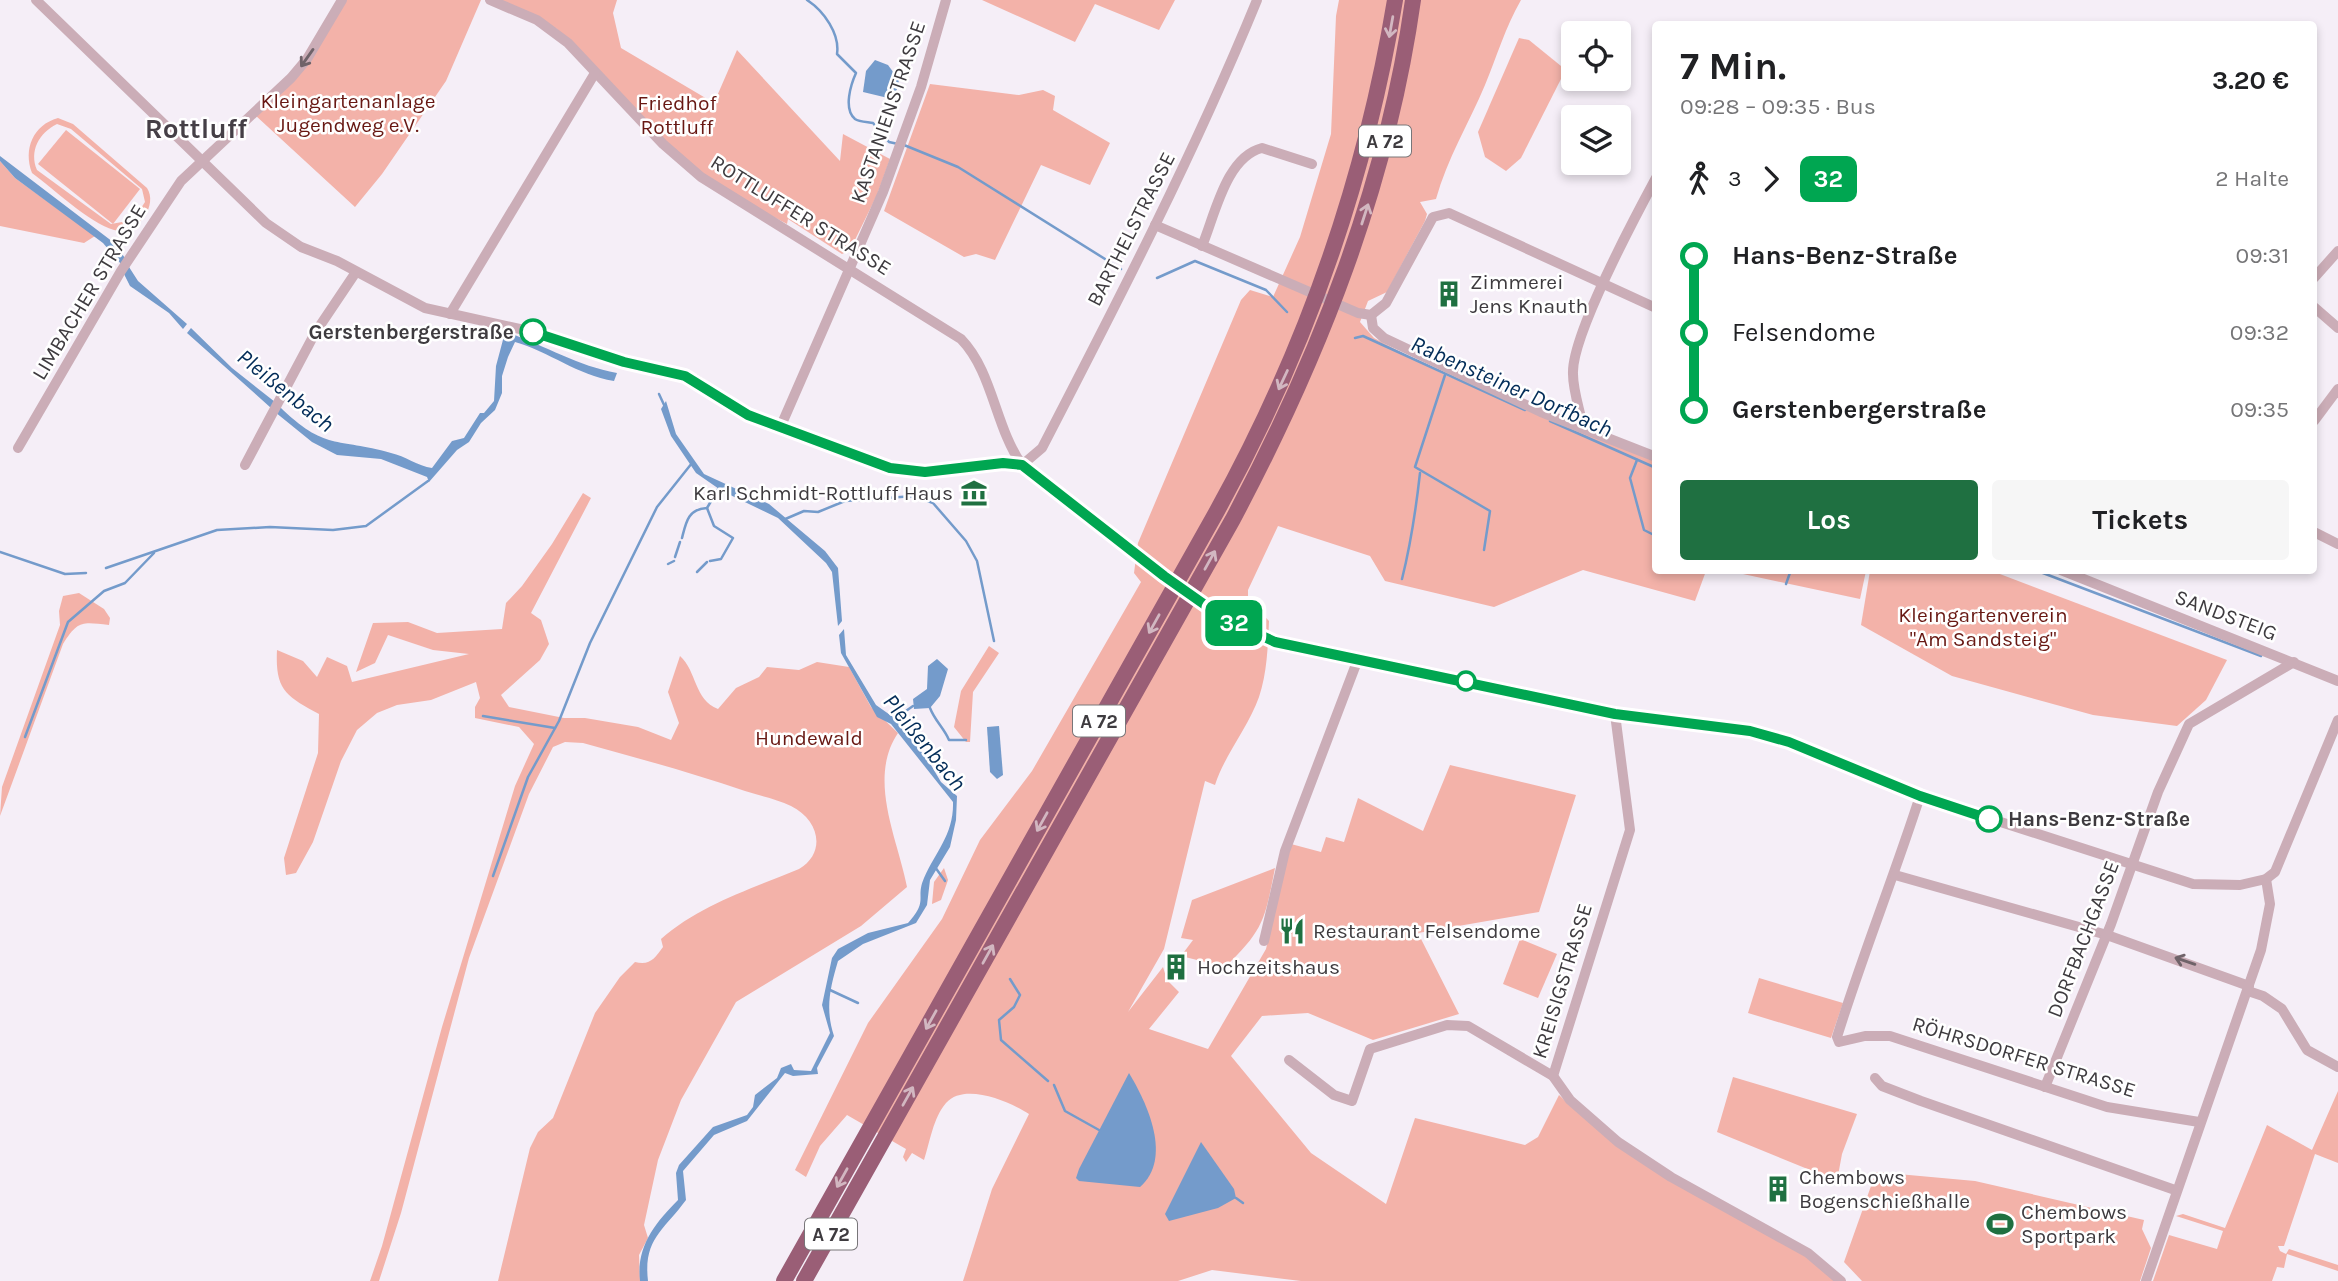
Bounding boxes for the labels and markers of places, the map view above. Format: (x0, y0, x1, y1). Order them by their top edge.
place label: Zimmerei Jens Knauth (1470, 270, 1588, 318)
building icon: Zimmerei Jens Knauth (1434, 279, 1464, 309)
marker: Gerstenbergerstraße (520, 319, 546, 345)
place label: Gerstenbergerstraße (309, 320, 514, 344)
museum icon: Karl Schmidt-Rottluff Haus (959, 478, 989, 508)
place label: Karl Schmidt-Rottluff Haus (693, 481, 953, 505)
unlabelled marker (1456, 671, 1476, 691)
marker: Hans-Benz-Straße (1976, 806, 2002, 832)
place label: Hans-Benz-Straße (2008, 807, 2190, 831)
restaurant icon: Restaurant Felsendome (1277, 916, 1307, 946)
place label: Restaurant Felsendome (1313, 919, 1540, 943)
building icon: Hochzeitshaus (1161, 952, 1191, 982)
place label: Hochzeitshaus (1197, 955, 1340, 979)
place label: Chembows Bogenschießhalle (1799, 1165, 1970, 1213)
building icon: Chembows Bogenschießhalle (1763, 1174, 1793, 1204)
place label: Chembows Sportpark (2021, 1200, 2127, 1248)
sports icon: Chembows Sportpark (1985, 1209, 2015, 1239)

